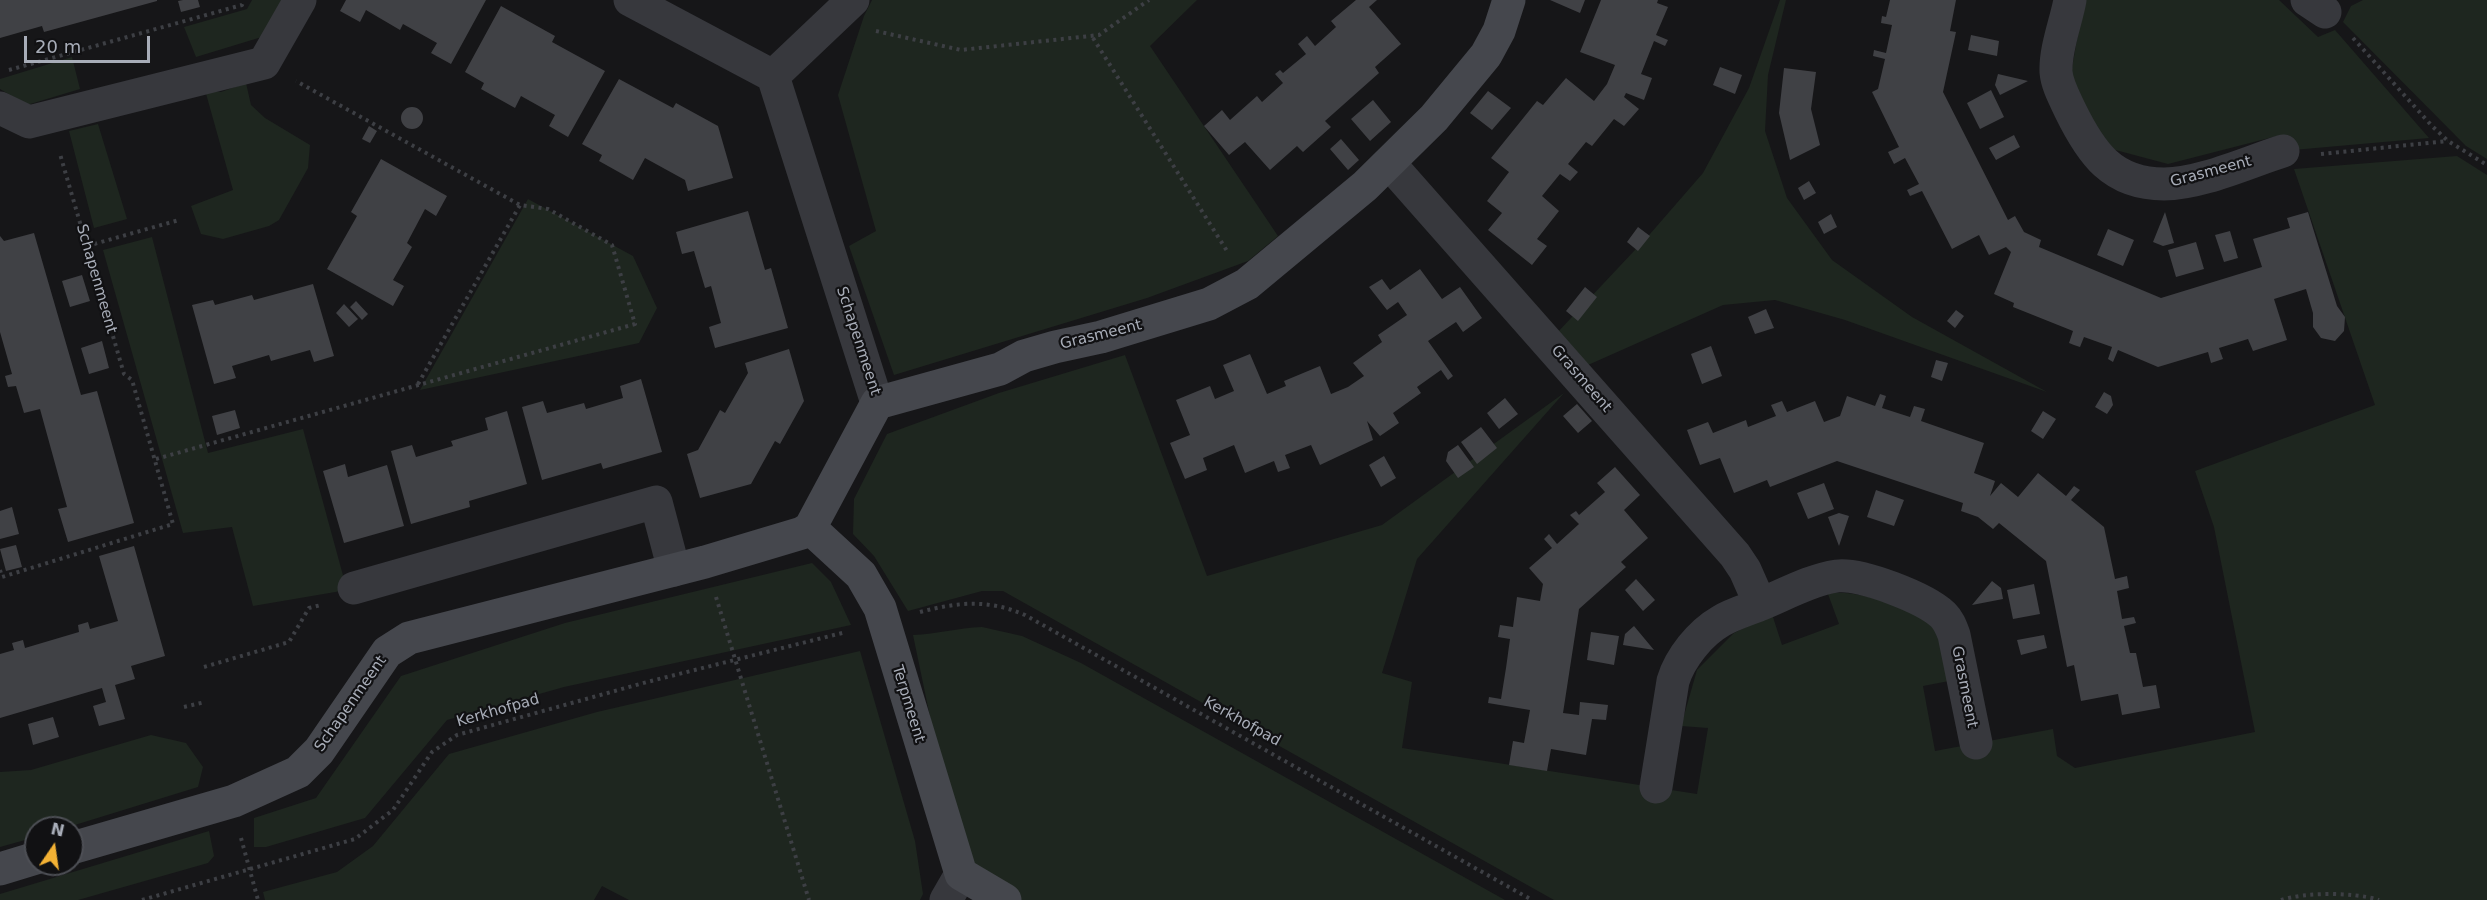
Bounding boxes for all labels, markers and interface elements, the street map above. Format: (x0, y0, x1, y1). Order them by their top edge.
scale bar (27, 24, 153, 62)
text: 20 m (35, 36, 81, 57)
street label: Grasmeent (2168, 153, 2254, 191)
street label: Schapenmeent (72, 222, 120, 336)
street label: Schapenmeent (832, 284, 884, 398)
street label: Grasmeent (1058, 316, 1144, 354)
street label: Grasmeent (1547, 342, 1615, 416)
street label: Grasmeent (1947, 644, 1981, 730)
street label: Schapenmeent (311, 652, 391, 756)
street label: Terpmeent (888, 663, 928, 745)
street label: Kerkhofpad (454, 691, 542, 731)
street label: Kerkhofpad (1200, 693, 1284, 751)
north arrow (24, 816, 84, 876)
text: N (49, 819, 66, 841)

